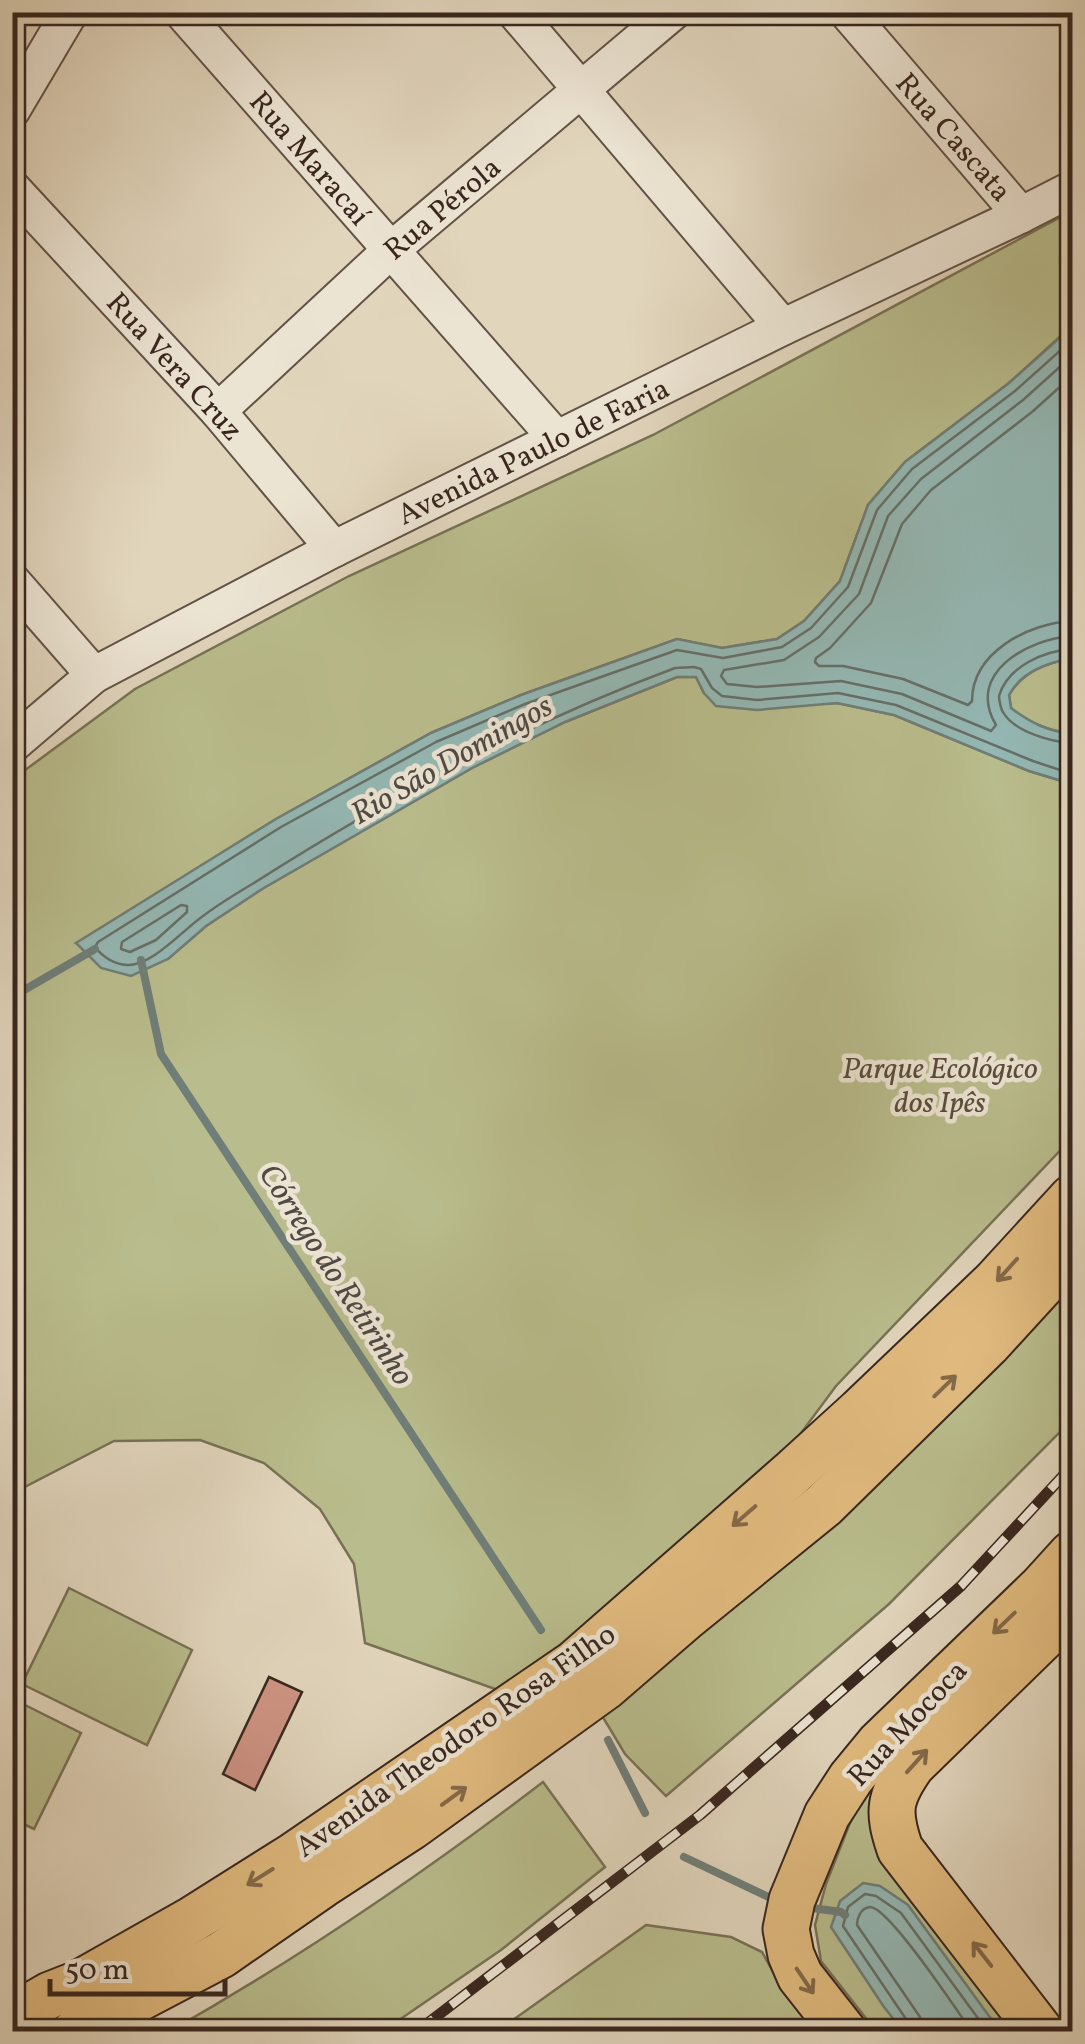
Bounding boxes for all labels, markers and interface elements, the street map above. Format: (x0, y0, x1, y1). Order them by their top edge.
street label: Rua Cascata (884, 64, 1021, 212)
street label: Rua Maracaí (238, 83, 379, 236)
street label: Rua Pérola (376, 148, 511, 271)
street label: Rua Vera Cruz (95, 284, 252, 451)
street label: Avenida Paulo de Faria (391, 369, 677, 537)
water label: Rio São Domingos (344, 686, 562, 837)
park label: Parque Ecológico dos Ipês (842, 1049, 1038, 1125)
water label: Córrego do Retirinho (246, 1156, 423, 1396)
one-way arrow (996, 1257, 1019, 1282)
one-way arrow (932, 1375, 956, 1399)
one-way arrow (732, 1504, 757, 1527)
one-way arrow (992, 1611, 1017, 1634)
street label: Avenida Theodoro Rosa Filho (287, 1615, 625, 1869)
street label: Rua Mococa (839, 1652, 978, 1797)
one-way arrow (906, 1749, 929, 1774)
one-way arrow (440, 1786, 467, 1807)
one-way arrow (246, 1867, 275, 1887)
scale bar (50, 1934, 225, 1996)
one-way arrow (971, 1942, 993, 1968)
text: 50 m (65, 1950, 129, 1992)
one-way arrow (795, 1967, 816, 1994)

